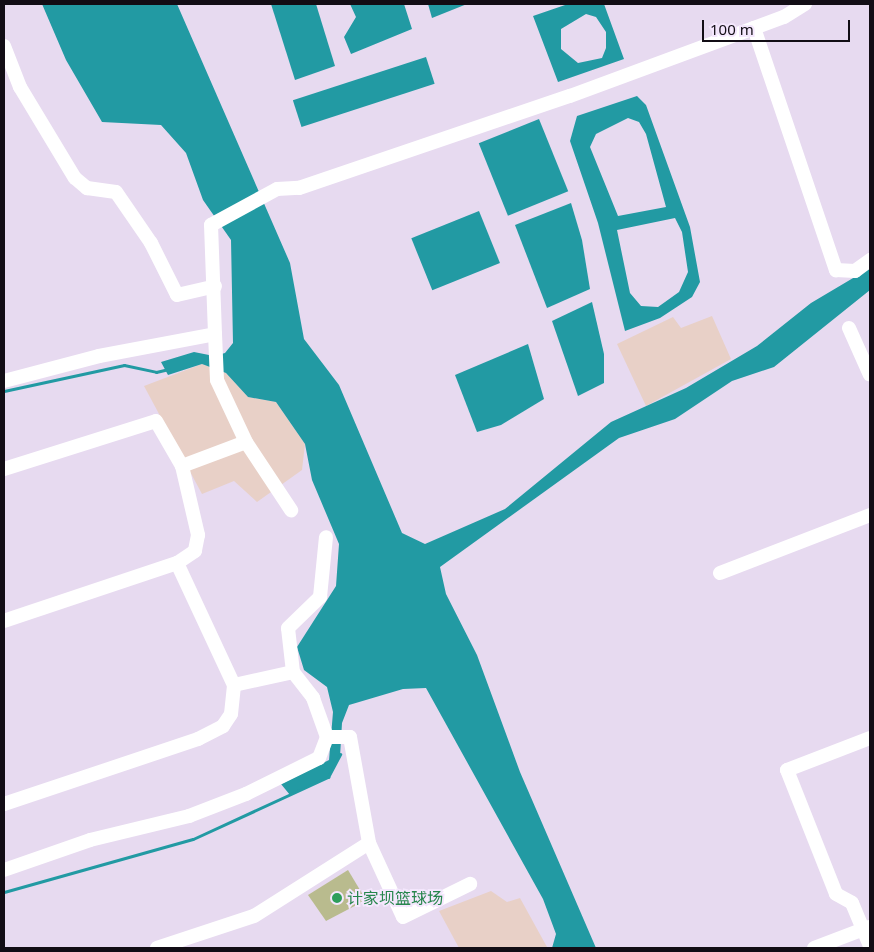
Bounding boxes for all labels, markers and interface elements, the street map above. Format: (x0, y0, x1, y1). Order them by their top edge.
scale bar (704, 10, 852, 42)
text: 100 m (710, 19, 754, 39)
place label: 计家坝篮球场 (347, 888, 443, 908)
marker: 计家坝篮球场 (331, 892, 343, 904)

